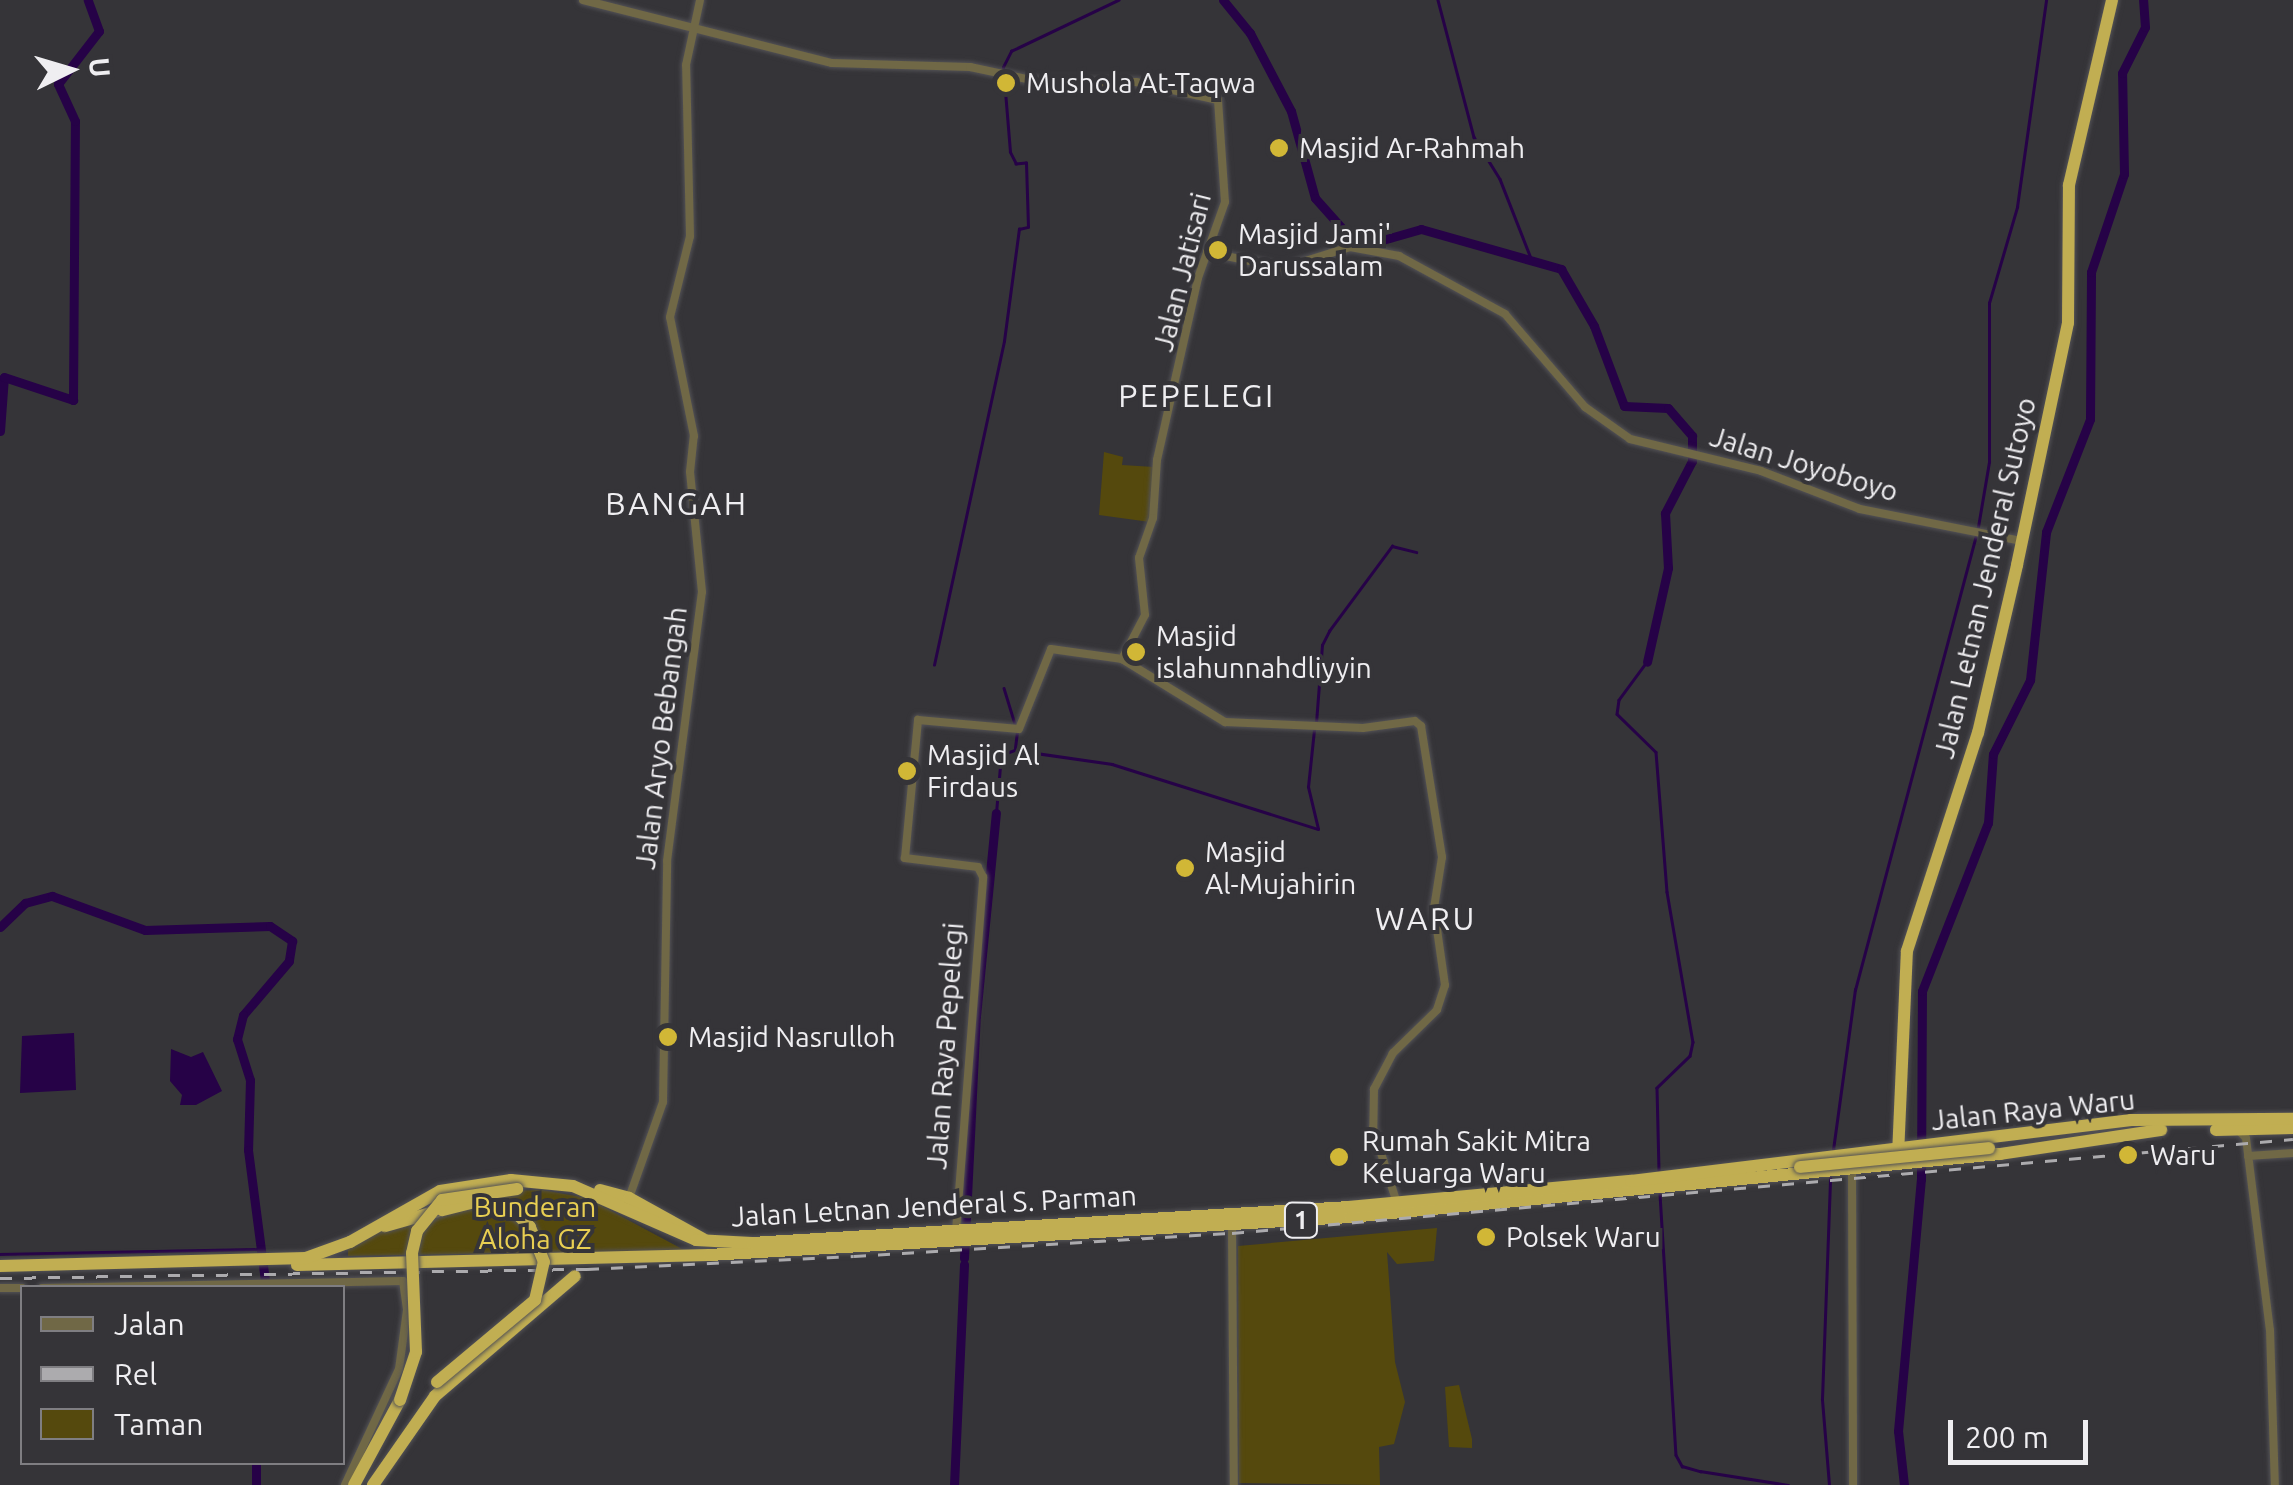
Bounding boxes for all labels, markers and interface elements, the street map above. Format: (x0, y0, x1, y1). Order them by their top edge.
north arrow (20, 20, 120, 120)
text: U (84, 56, 117, 78)
place label: Mushola At-Taqwa (1026, 66, 1256, 100)
marker: Mushola At-Taqwa (995, 72, 1017, 94)
place label: Masjid Ar-Rahmah (1299, 131, 1525, 165)
marker: Masjid Ar-Rahmah (1268, 137, 1290, 159)
street label: Jalan Jatisari (1146, 189, 1218, 355)
place label: Masjid Jami' Darussalam (1238, 217, 1391, 283)
marker: Masjid Jami' Darussalam (1207, 239, 1229, 261)
district label: PEPELEGI (1118, 376, 1276, 414)
street label: Jalan Letnan Jenderal Sutoyo (1927, 394, 2043, 762)
street label: Jalan Joyoboyo (1706, 419, 1902, 509)
district label: BANGAH (605, 484, 749, 522)
street label: Jalan Aryo Bebangah (628, 605, 694, 871)
place label: Masjid islahunnahdliyyin (1156, 619, 1372, 685)
marker: Masjid islahunnahdliyyin (1125, 641, 1147, 663)
place label: Masjid Al Firdaus (927, 738, 1040, 804)
marker: Masjid Al Firdaus (896, 760, 918, 782)
place label: Masjid Al-Mujahirin (1205, 835, 1356, 901)
marker: Masjid Al-Mujahirin (1174, 857, 1196, 879)
district label: WARU (1375, 899, 1477, 937)
street label: Jalan Raya Pepelegi (920, 921, 970, 1171)
place label: Masjid Nasrulloh (688, 1020, 895, 1054)
marker: Masjid Nasrulloh (657, 1026, 679, 1048)
street label: Jalan Raya Waru (1929, 1083, 2137, 1137)
place label: Rumah Sakit Mitra Keluarga Waru (1362, 1124, 1591, 1190)
place label: Waru (2150, 1138, 2216, 1172)
marker: Waru (2115, 1142, 2141, 1168)
marker: Rumah Sakit Mitra Keluarga Waru (1326, 1144, 1352, 1170)
street label: Jalan Letnan Jenderal S. Parman (730, 1179, 1138, 1233)
park label: Bunderan Aloha GZ (474, 1190, 596, 1256)
road number: 1 (1284, 1200, 1318, 1240)
place label: Polsek Waru (1506, 1220, 1661, 1254)
marker: Polsek Waru (1475, 1226, 1497, 1248)
legend (20, 1285, 345, 1465)
text: Jalan (114, 1307, 185, 1341)
text: Rel (114, 1357, 157, 1391)
scale bar (1953, 1400, 2093, 1462)
text: Taman (114, 1407, 203, 1441)
text: 200 m (1965, 1420, 2049, 1454)

